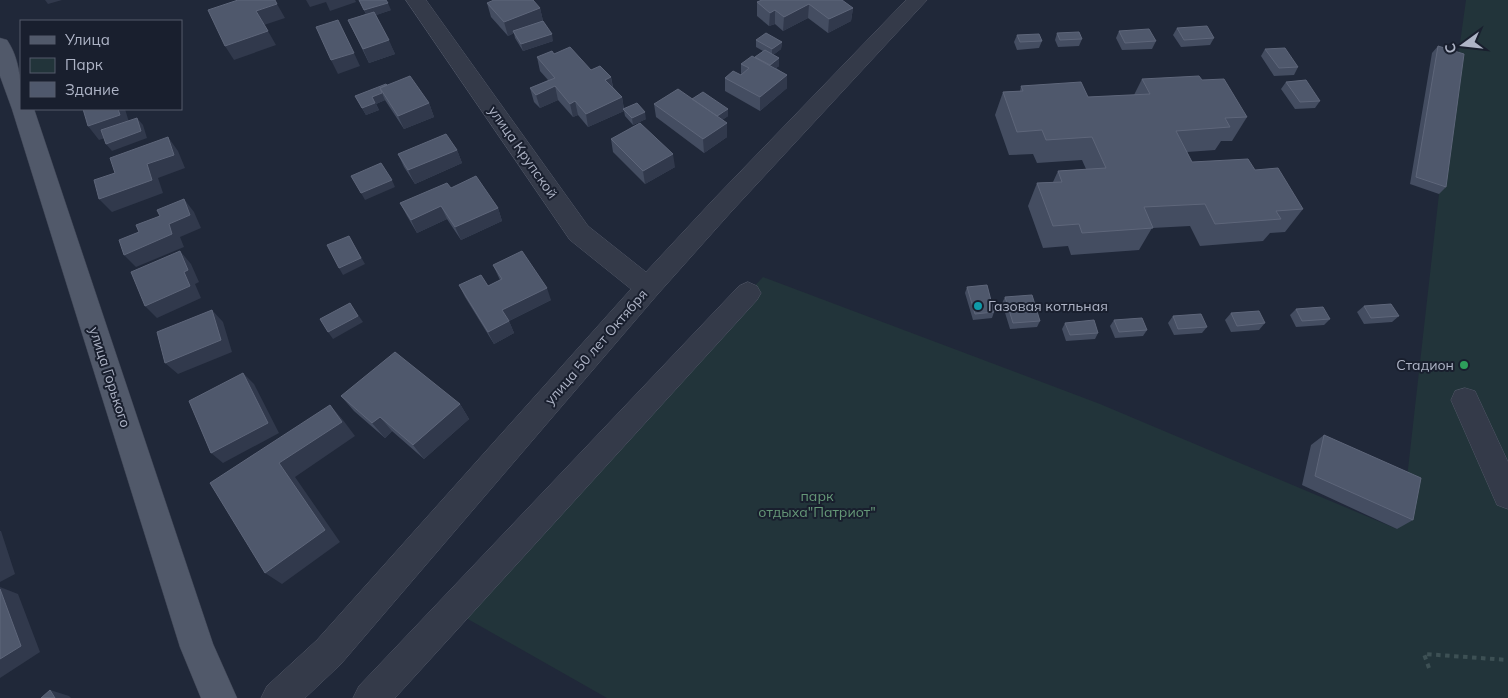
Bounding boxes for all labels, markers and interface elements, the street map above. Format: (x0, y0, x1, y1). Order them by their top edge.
legend (20, 20, 182, 110)
north arrow (1438, 20, 1488, 70)
text: Улица (64, 30, 110, 49)
text: С (1441, 41, 1460, 55)
text: Парк (65, 55, 104, 74)
text: Здание (65, 80, 119, 99)
street label: улица Крупской (484, 102, 562, 202)
street label: улица 50 лет Октября (541, 285, 651, 409)
place label: Газовая котльная (988, 297, 1108, 315)
marker: Газовая котльная (972, 300, 984, 312)
street label: улица Горького (85, 324, 135, 430)
place label: Стадион (1396, 356, 1454, 374)
marker: Стадион (1458, 359, 1470, 371)
park label: парк отдыха"Патриот" (758, 487, 876, 521)

